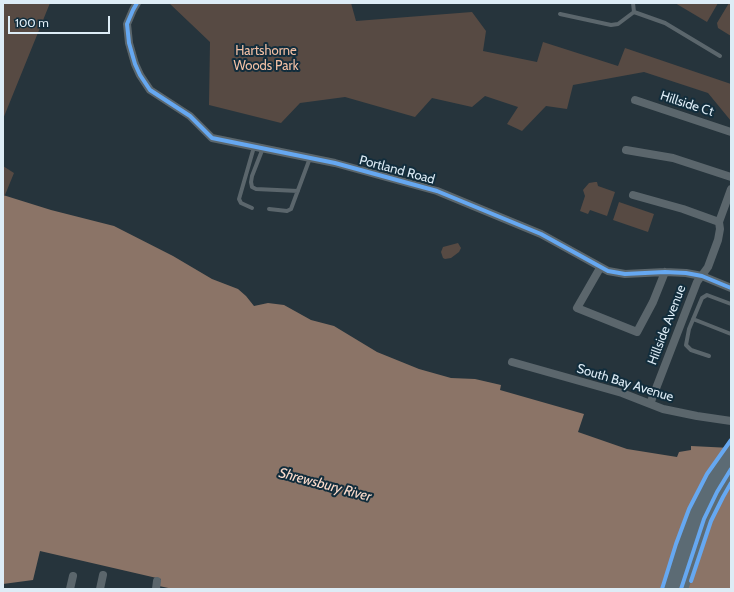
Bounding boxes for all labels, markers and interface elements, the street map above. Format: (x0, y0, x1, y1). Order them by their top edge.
scale bar (10, 8, 112, 34)
text: 100 m (15, 15, 49, 30)
park label: Hartshorne Woods Park (233, 43, 299, 74)
street label: Hillside Ct (658, 88, 716, 120)
street label: Portland Road (357, 152, 437, 188)
street label: Hillside Avenue (645, 283, 689, 367)
street label: South Bay Avenue (575, 361, 675, 405)
water label: Shrewsbury River (277, 465, 373, 505)

